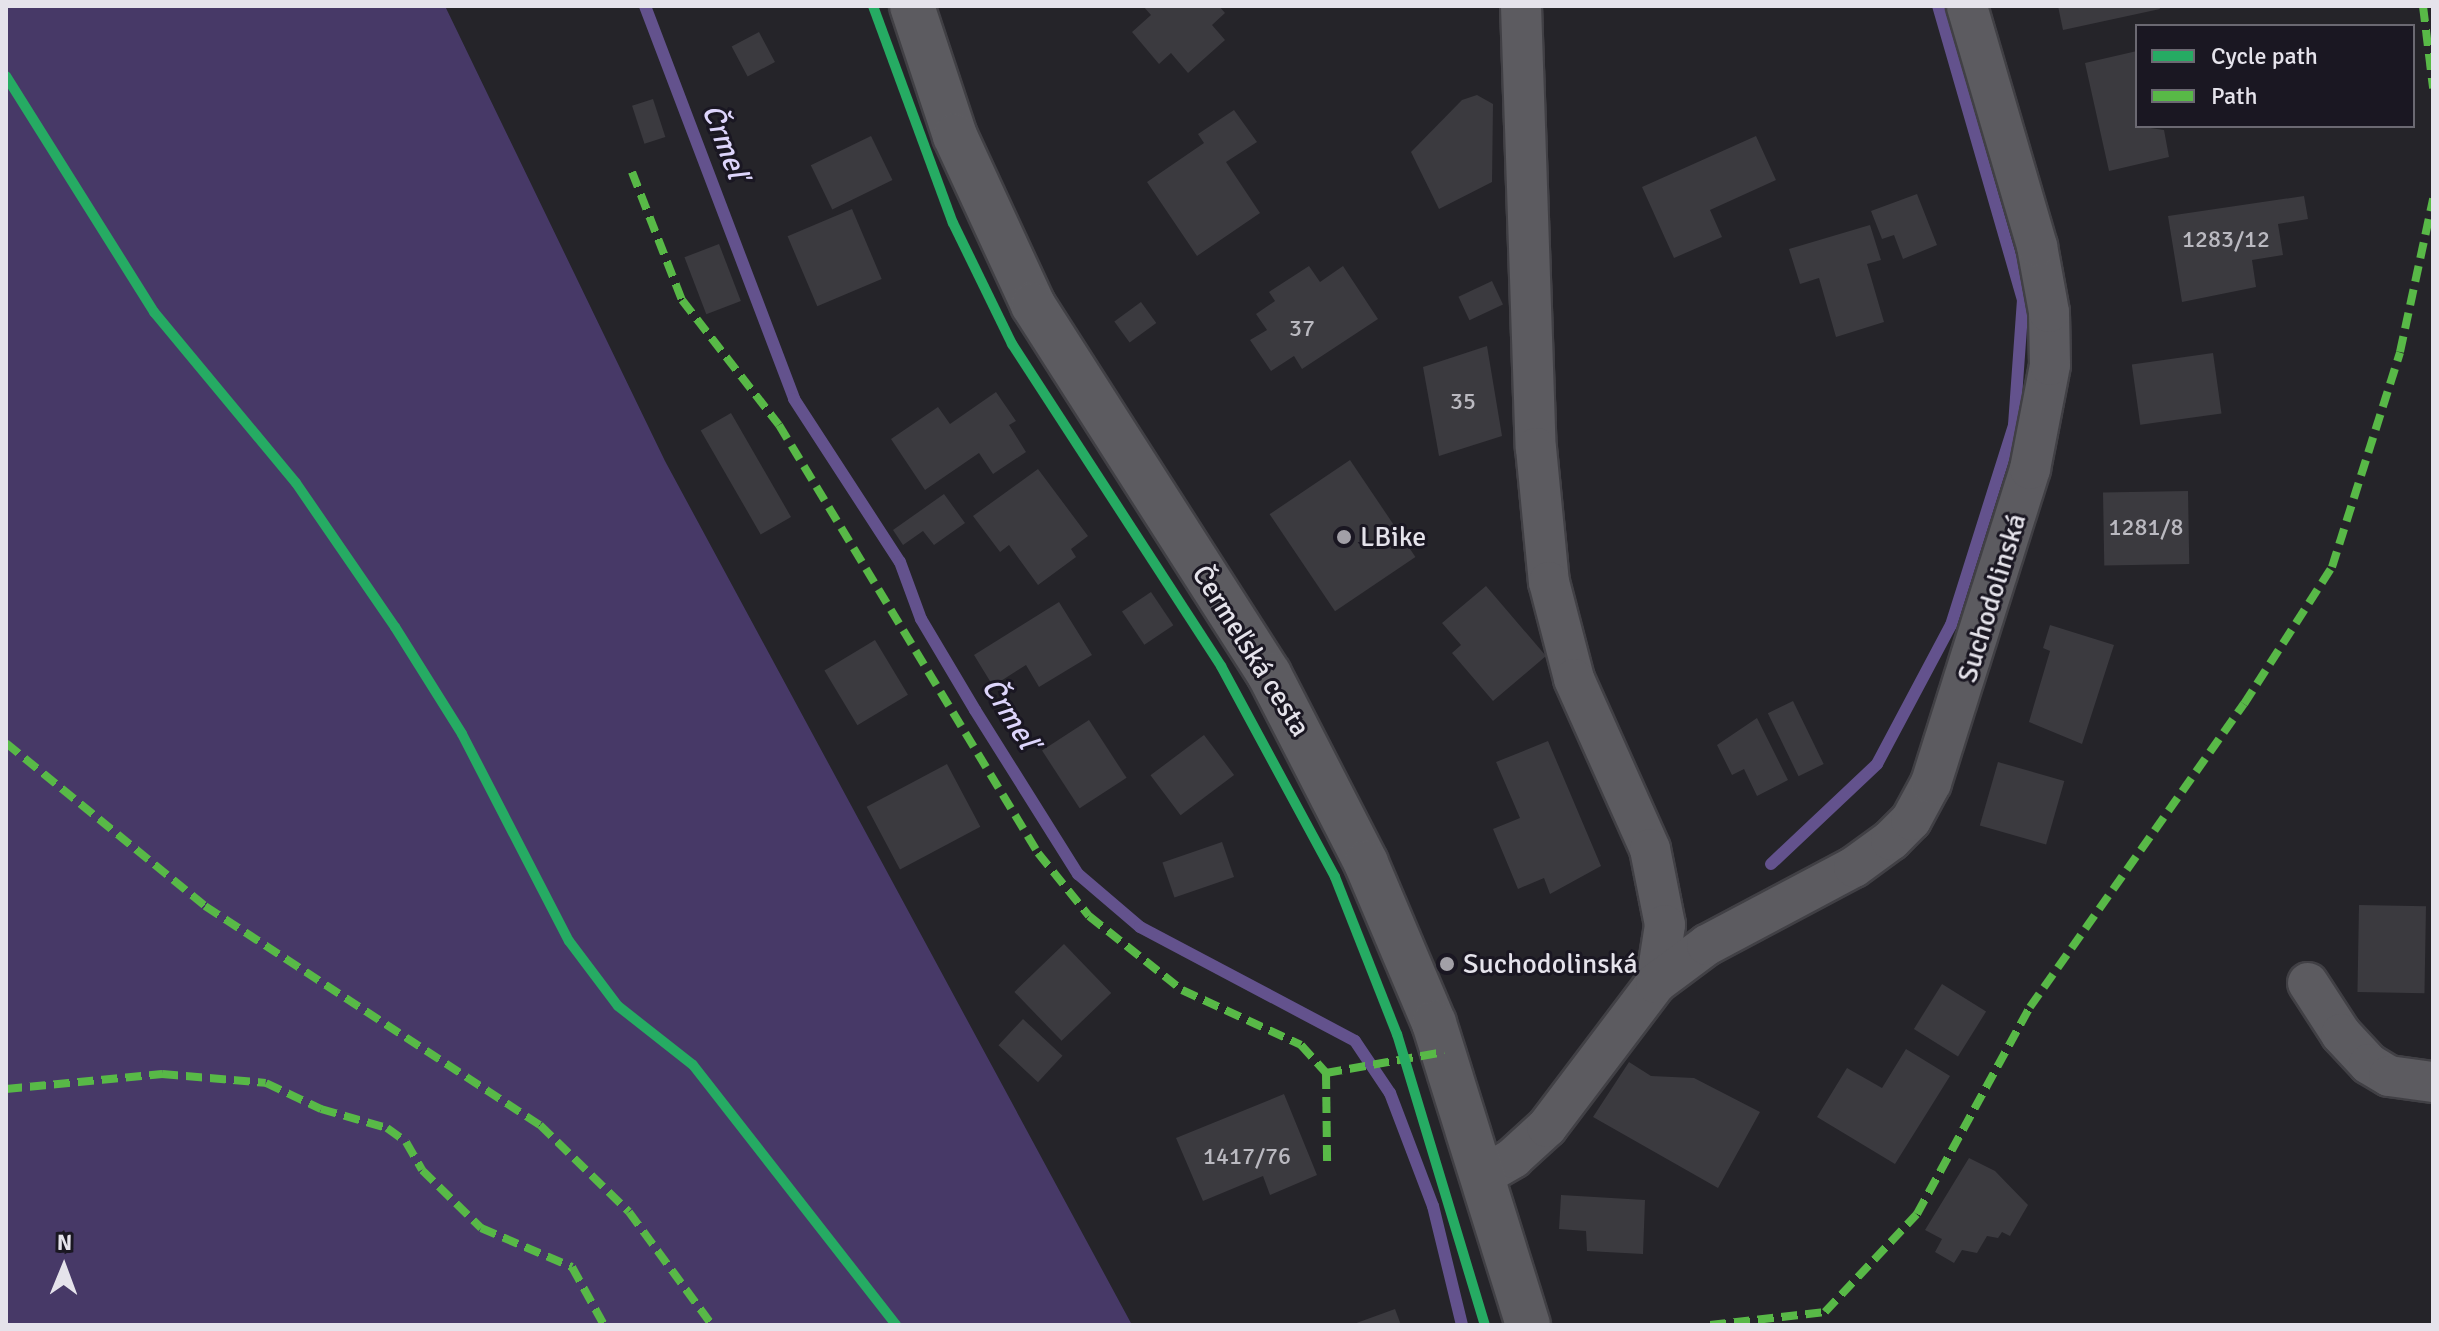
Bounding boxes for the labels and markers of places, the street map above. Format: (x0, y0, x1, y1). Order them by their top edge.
place label: LBike (1360, 520, 1426, 554)
marker: LBike (1335, 528, 1353, 546)
place label: Suchodolinská (1463, 947, 1638, 981)
marker: Suchodolinská (1438, 955, 1456, 973)

